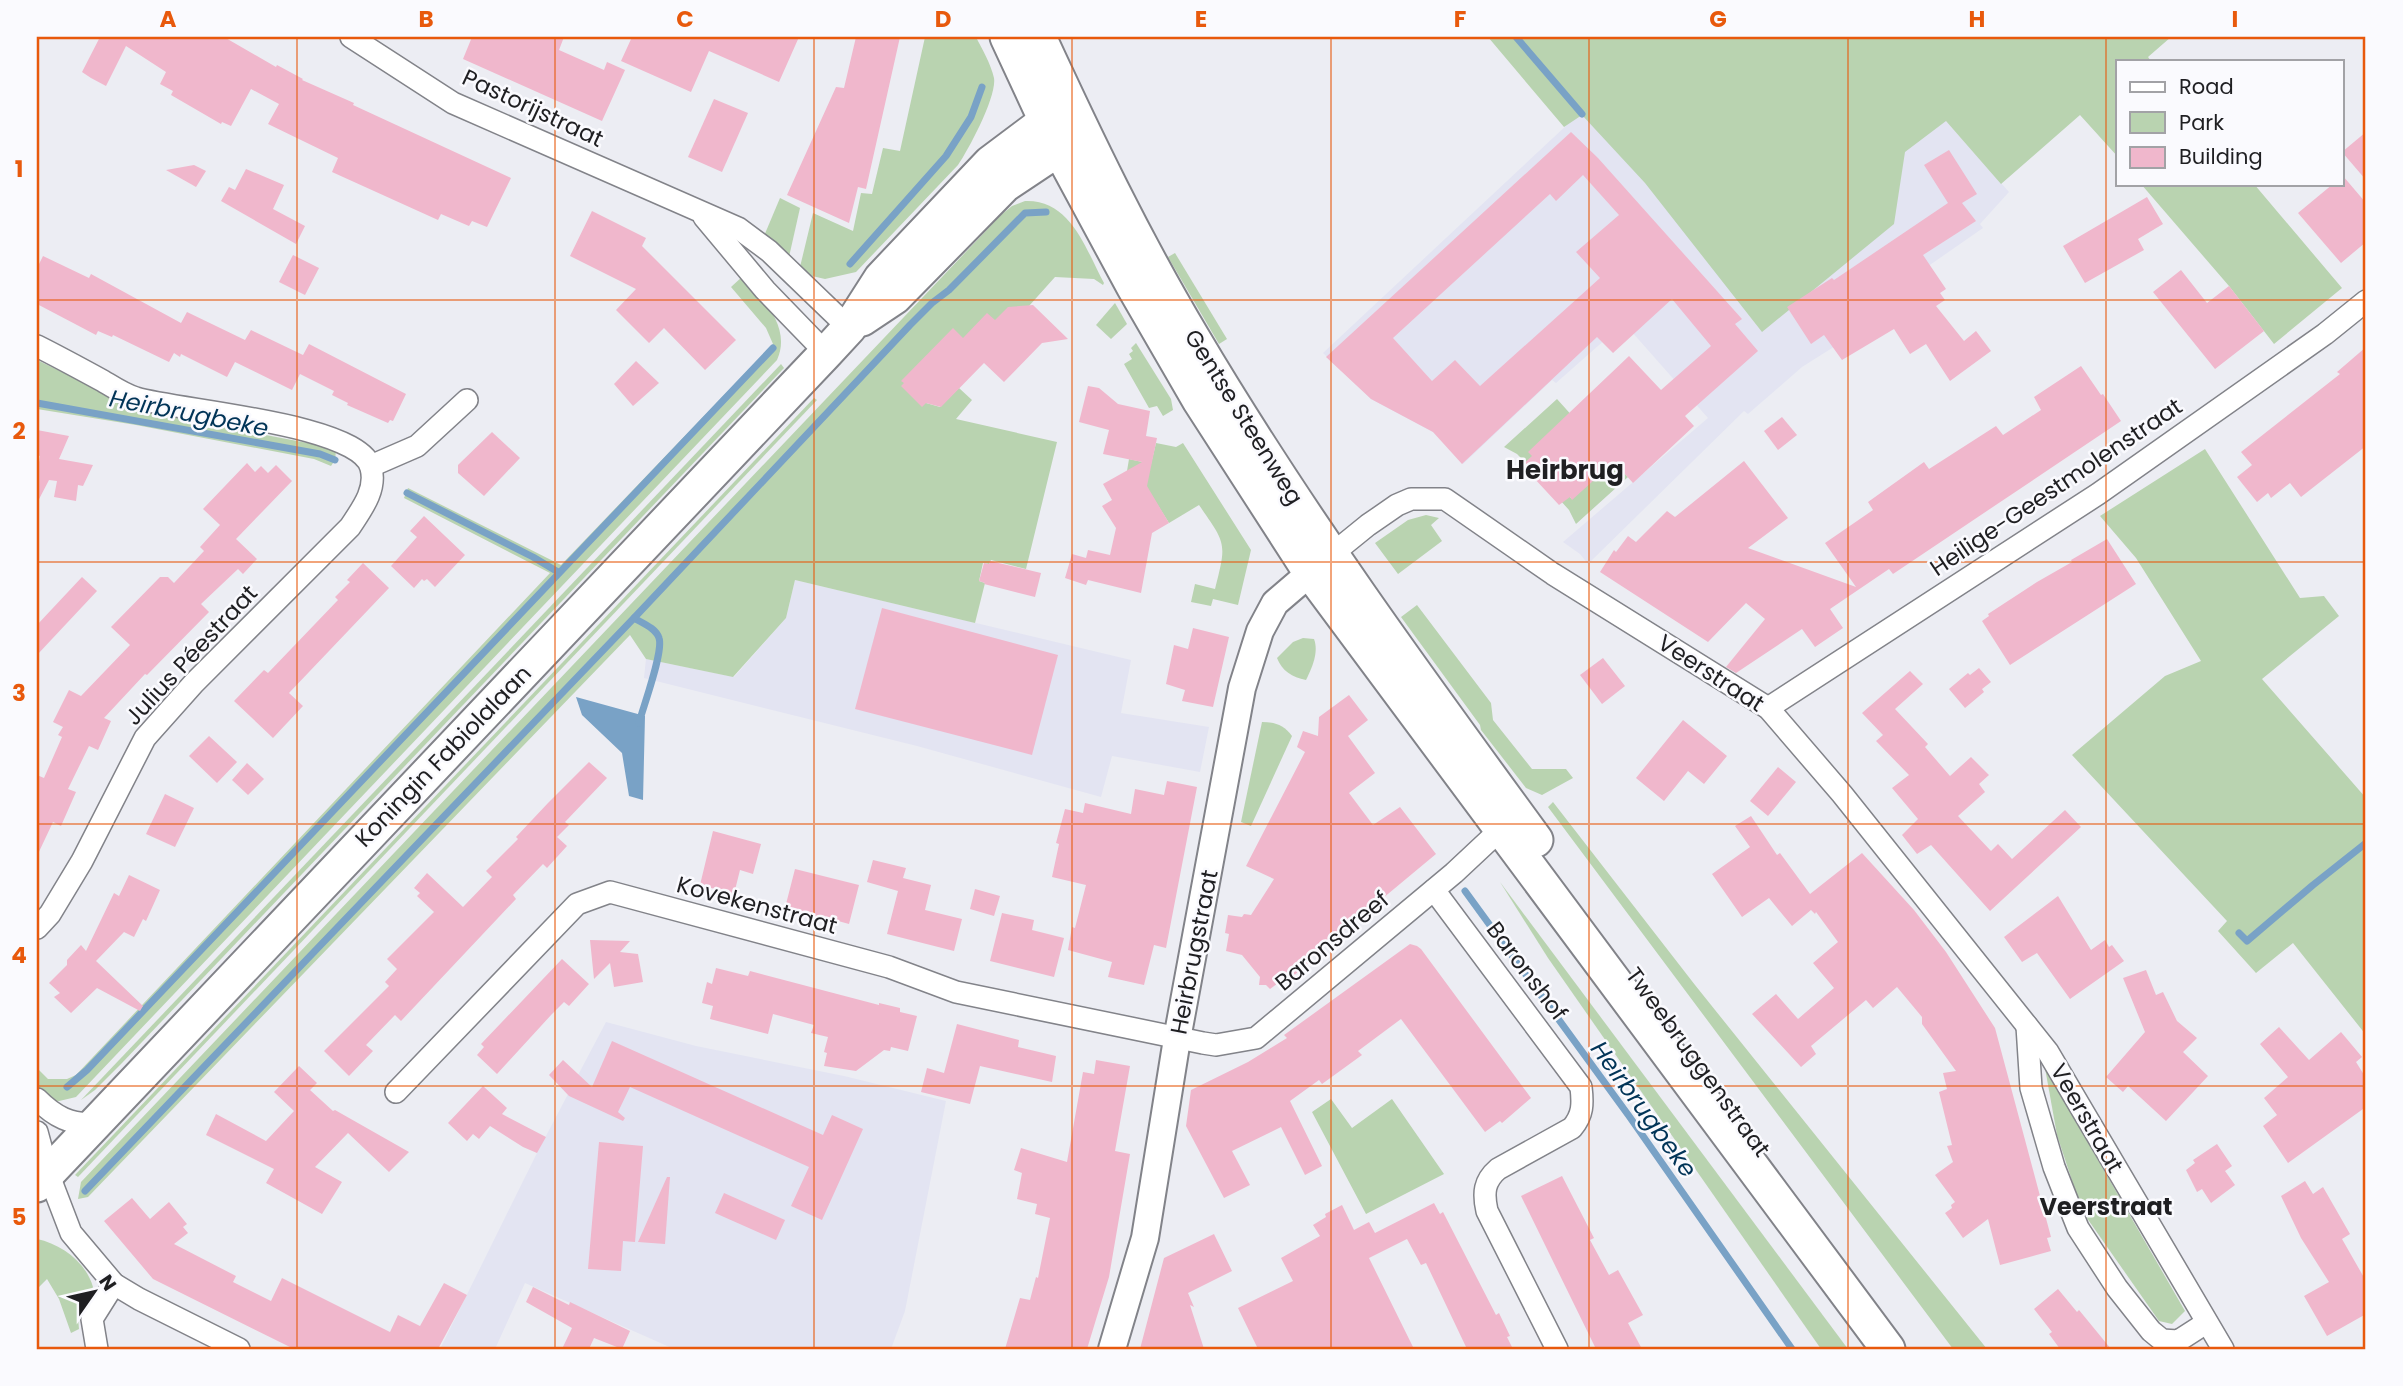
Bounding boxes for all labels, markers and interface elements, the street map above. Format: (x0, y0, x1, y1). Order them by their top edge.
text: A (160, 3, 177, 35)
text: B (418, 3, 434, 35)
text: C (676, 3, 694, 35)
text: D (935, 3, 951, 35)
text: E (1195, 3, 1207, 35)
text: F (1454, 3, 1466, 35)
text: G (1709, 3, 1727, 35)
text: H (1969, 3, 1985, 35)
text: I (2232, 3, 2238, 35)
legend (2116, 60, 2344, 186)
street label: Pastorijstraat (457, 61, 609, 155)
text: Road (2179, 72, 2234, 101)
text: Park (2179, 108, 2224, 137)
text: Building (2179, 142, 2263, 171)
text: 1 (15, 153, 23, 185)
street label: Gentse Steenweg (1177, 323, 1311, 511)
water label: Heirbrugbeke (107, 381, 271, 445)
street label: Heilige-Geestmolenstraat (1924, 390, 2188, 584)
text: 2 (12, 415, 26, 447)
district label: Heirbrug (1506, 452, 1624, 488)
street label: Julius Péestraat (117, 578, 265, 732)
street label: Veerstraat (1652, 627, 1770, 719)
street label: Koningin Fabiolalaan (348, 658, 538, 854)
text: 3 (12, 677, 26, 709)
street label: Heirbrugstraat (1162, 867, 1226, 1037)
street label: Kovekenstraat (673, 868, 841, 942)
street label: Baronsdreef (1268, 884, 1396, 998)
street label: Baronshof (1479, 915, 1575, 1027)
text: 4 (11, 939, 27, 971)
street label: Tweebruggenstraat (1618, 961, 1778, 1163)
water label: Heirbrugbeke (1583, 1034, 1705, 1184)
street label: Veerstraat (2043, 1058, 2131, 1178)
district label: Veerstraat (2039, 1190, 2173, 1223)
text: 5 (12, 1201, 26, 1233)
north arrow (60, 1256, 130, 1326)
text: N (92, 1269, 123, 1296)

